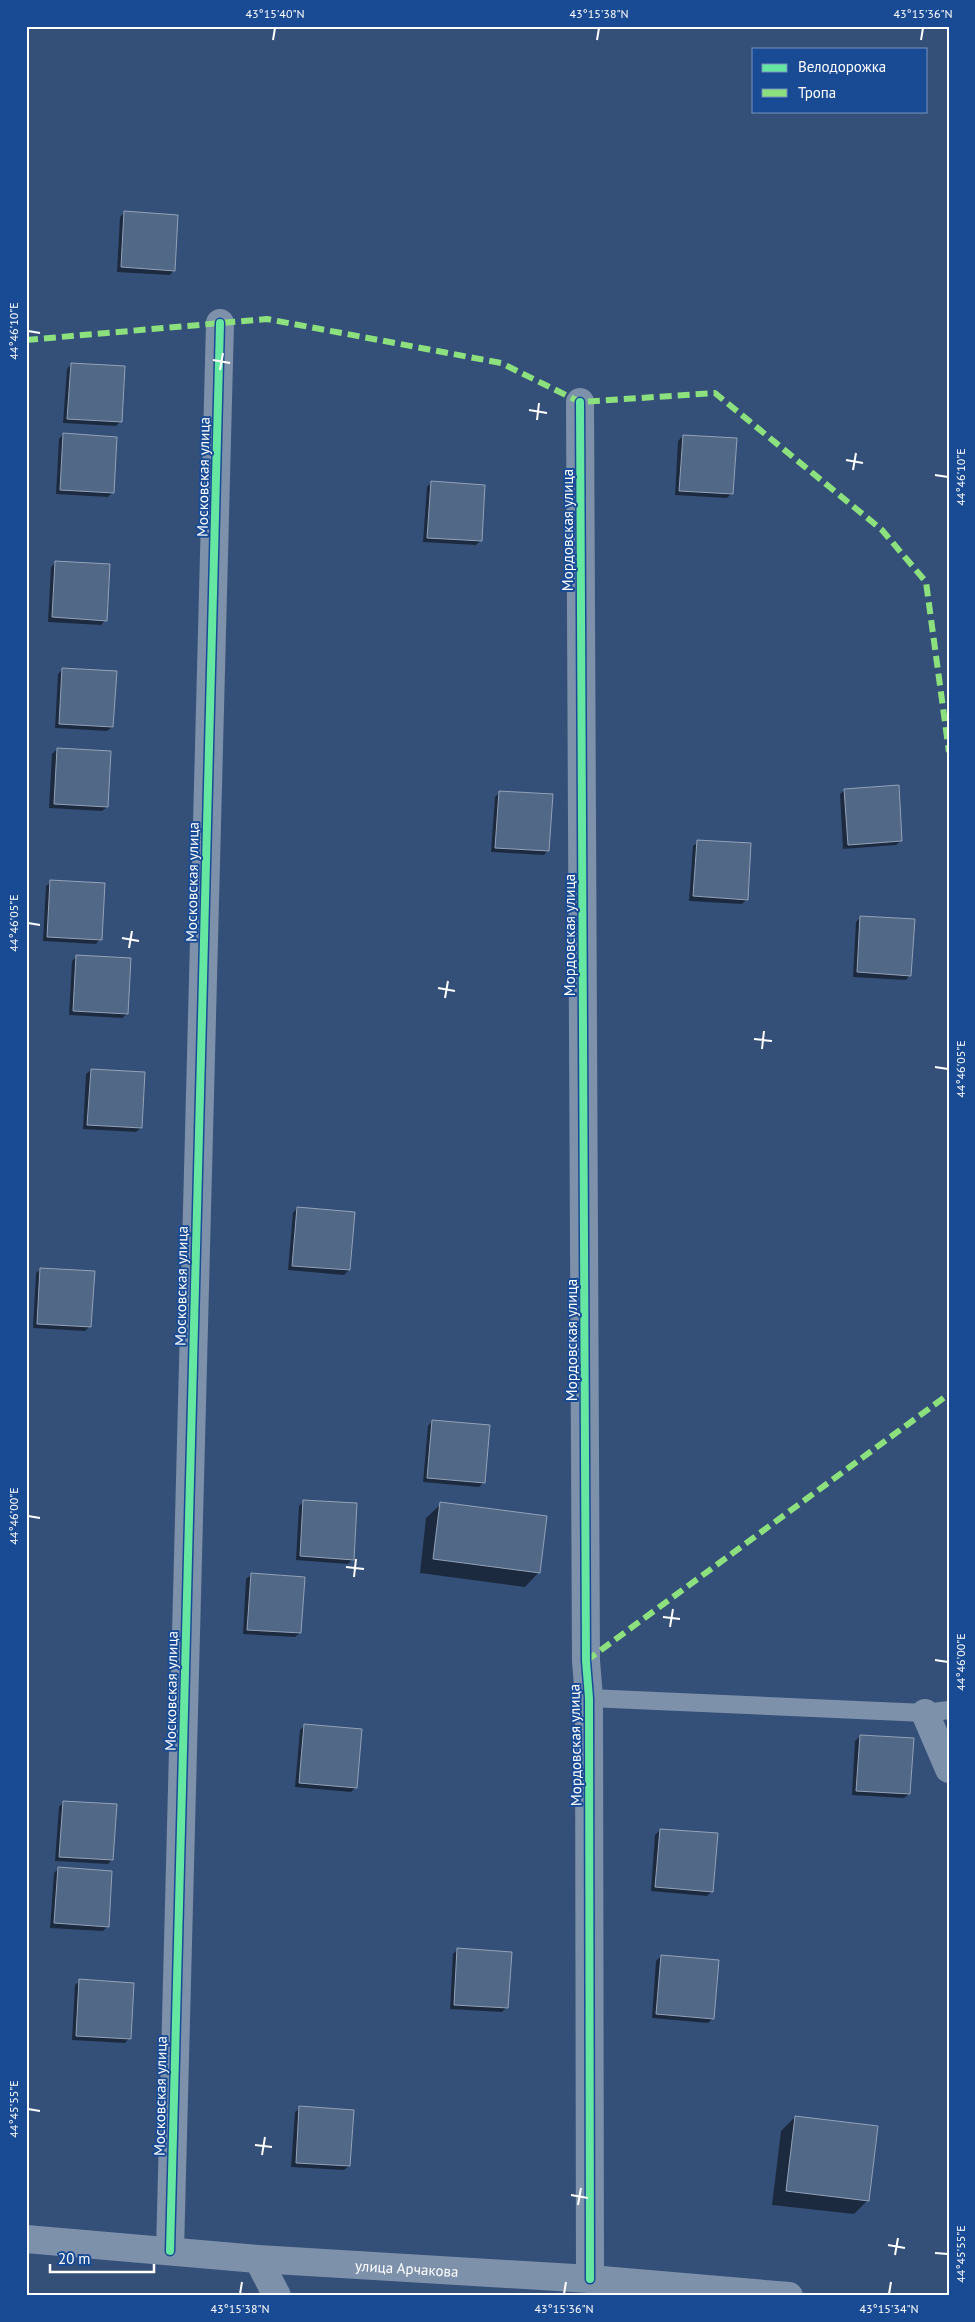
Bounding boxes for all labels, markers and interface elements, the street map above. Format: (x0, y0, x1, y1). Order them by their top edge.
text: 43°15'40"N (245, 6, 305, 21)
text: 43°15'38"N (569, 6, 629, 21)
text: 43°15'36"N (893, 6, 953, 21)
legend (752, 48, 928, 112)
text: Велодорожка (798, 57, 886, 76)
text: Тропа (798, 83, 836, 102)
text: 44°46'10"E (6, 302, 21, 360)
street label: Московская улица (192, 417, 214, 537)
text: 44°46'10"E (953, 448, 968, 506)
street label: Мордовская улица (558, 469, 577, 591)
street label: Московская улица (181, 822, 203, 942)
street label: Мордовская улица (560, 874, 579, 996)
text: 44°46'05"E (6, 894, 21, 952)
text: 44°46'05"E (953, 1040, 968, 1098)
street label: Московская улица (170, 1226, 192, 1346)
street label: Мордовская улица (562, 1279, 581, 1401)
text: 44°46'00"E (6, 1487, 21, 1545)
street label: Московская улица (160, 1631, 182, 1751)
text: 44°46'00"E (953, 1633, 968, 1691)
street label: Мордовская улица (564, 1684, 586, 1806)
street label: Московская улица (149, 2036, 171, 2156)
text: 44°45'55"E (6, 2080, 21, 2138)
text: 44°45'55"E (953, 2225, 968, 2283)
scale bar (50, 2242, 154, 2274)
text: 20 m (58, 2249, 91, 2268)
street label: улица Арчакова (355, 2255, 459, 2281)
text: 43°15'38"N (210, 2301, 270, 2316)
text: 43°15'36"N (534, 2301, 594, 2316)
text: 43°15'34"N (859, 2301, 919, 2316)

